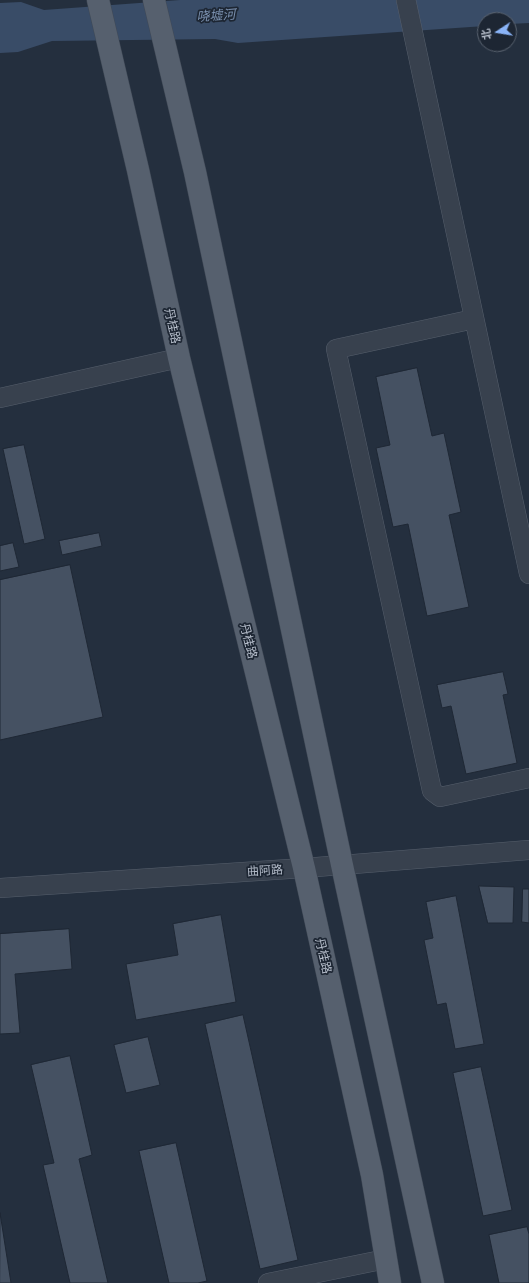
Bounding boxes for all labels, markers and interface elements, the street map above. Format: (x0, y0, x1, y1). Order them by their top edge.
water label: 哓墟河 (196, 7, 236, 25)
north arrow (477, 12, 517, 52)
text: 北 (478, 27, 494, 41)
street label: 丹桂路 (161, 307, 183, 345)
street label: 丹桂路 (237, 622, 259, 660)
street label: 曲阿路 (247, 863, 283, 879)
street label: 丹桂路 (312, 937, 334, 975)

